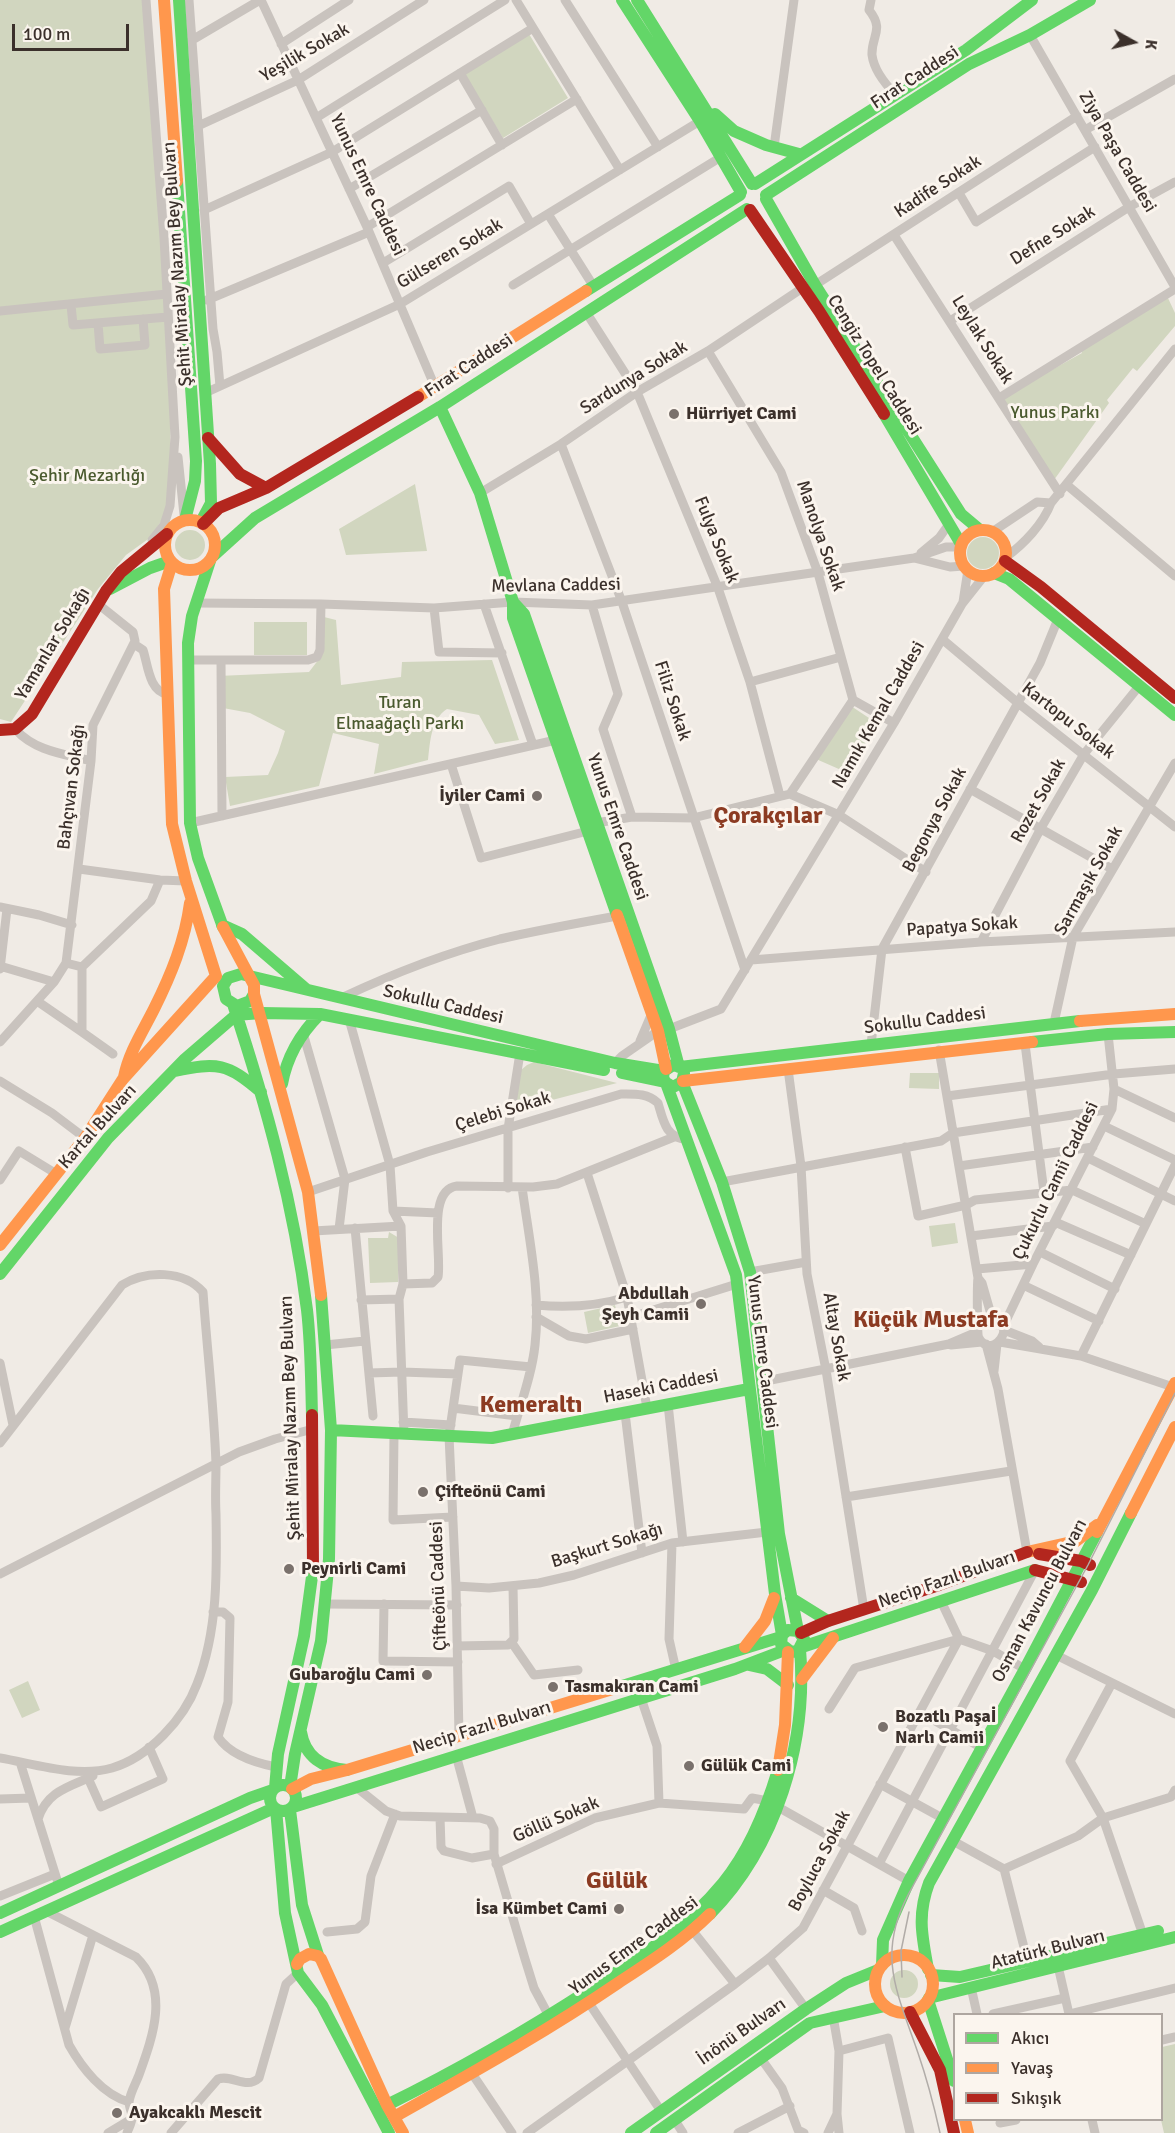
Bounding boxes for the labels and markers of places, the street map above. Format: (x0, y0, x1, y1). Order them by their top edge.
place label: Hürriyet Cami (686, 403, 797, 425)
marker: Hürriyet Cami (667, 407, 681, 421)
place label: İyiler Cami (439, 785, 525, 807)
marker: İyiler Cami (530, 789, 544, 803)
place label: Abdullah Şeyh Camii (602, 1283, 689, 1326)
marker: Abdullah Şeyh Camii (694, 1297, 708, 1311)
place label: Çifteönü Cami (435, 1481, 546, 1503)
marker: Çifteönü Cami (416, 1485, 430, 1499)
place label: Peynirli Cami (301, 1558, 406, 1580)
marker: Peynirli Cami (282, 1562, 296, 1576)
place label: Gubaroğlu Cami (289, 1664, 415, 1686)
marker: Gubaroğlu Cami (420, 1668, 434, 1682)
place label: Tasmakıran Cami (565, 1676, 699, 1698)
marker: Tasmakıran Cami (546, 1680, 560, 1694)
place label: Bozatlı Paşaİ Narlı Camii (895, 1706, 996, 1748)
marker: Bozatlı Paşaİ Narlı Camii (876, 1720, 890, 1734)
place label: Gülük Cami (701, 1755, 791, 1777)
marker: Gülük Cami (682, 1759, 696, 1773)
place label: İsa Kümbet Cami (475, 1898, 607, 1920)
marker: İsa Kümbet Cami (612, 1902, 626, 1916)
place label: Ayakcaklı Mescit (129, 2102, 262, 2124)
marker: Ayakcaklı Mescit (110, 2106, 124, 2120)

